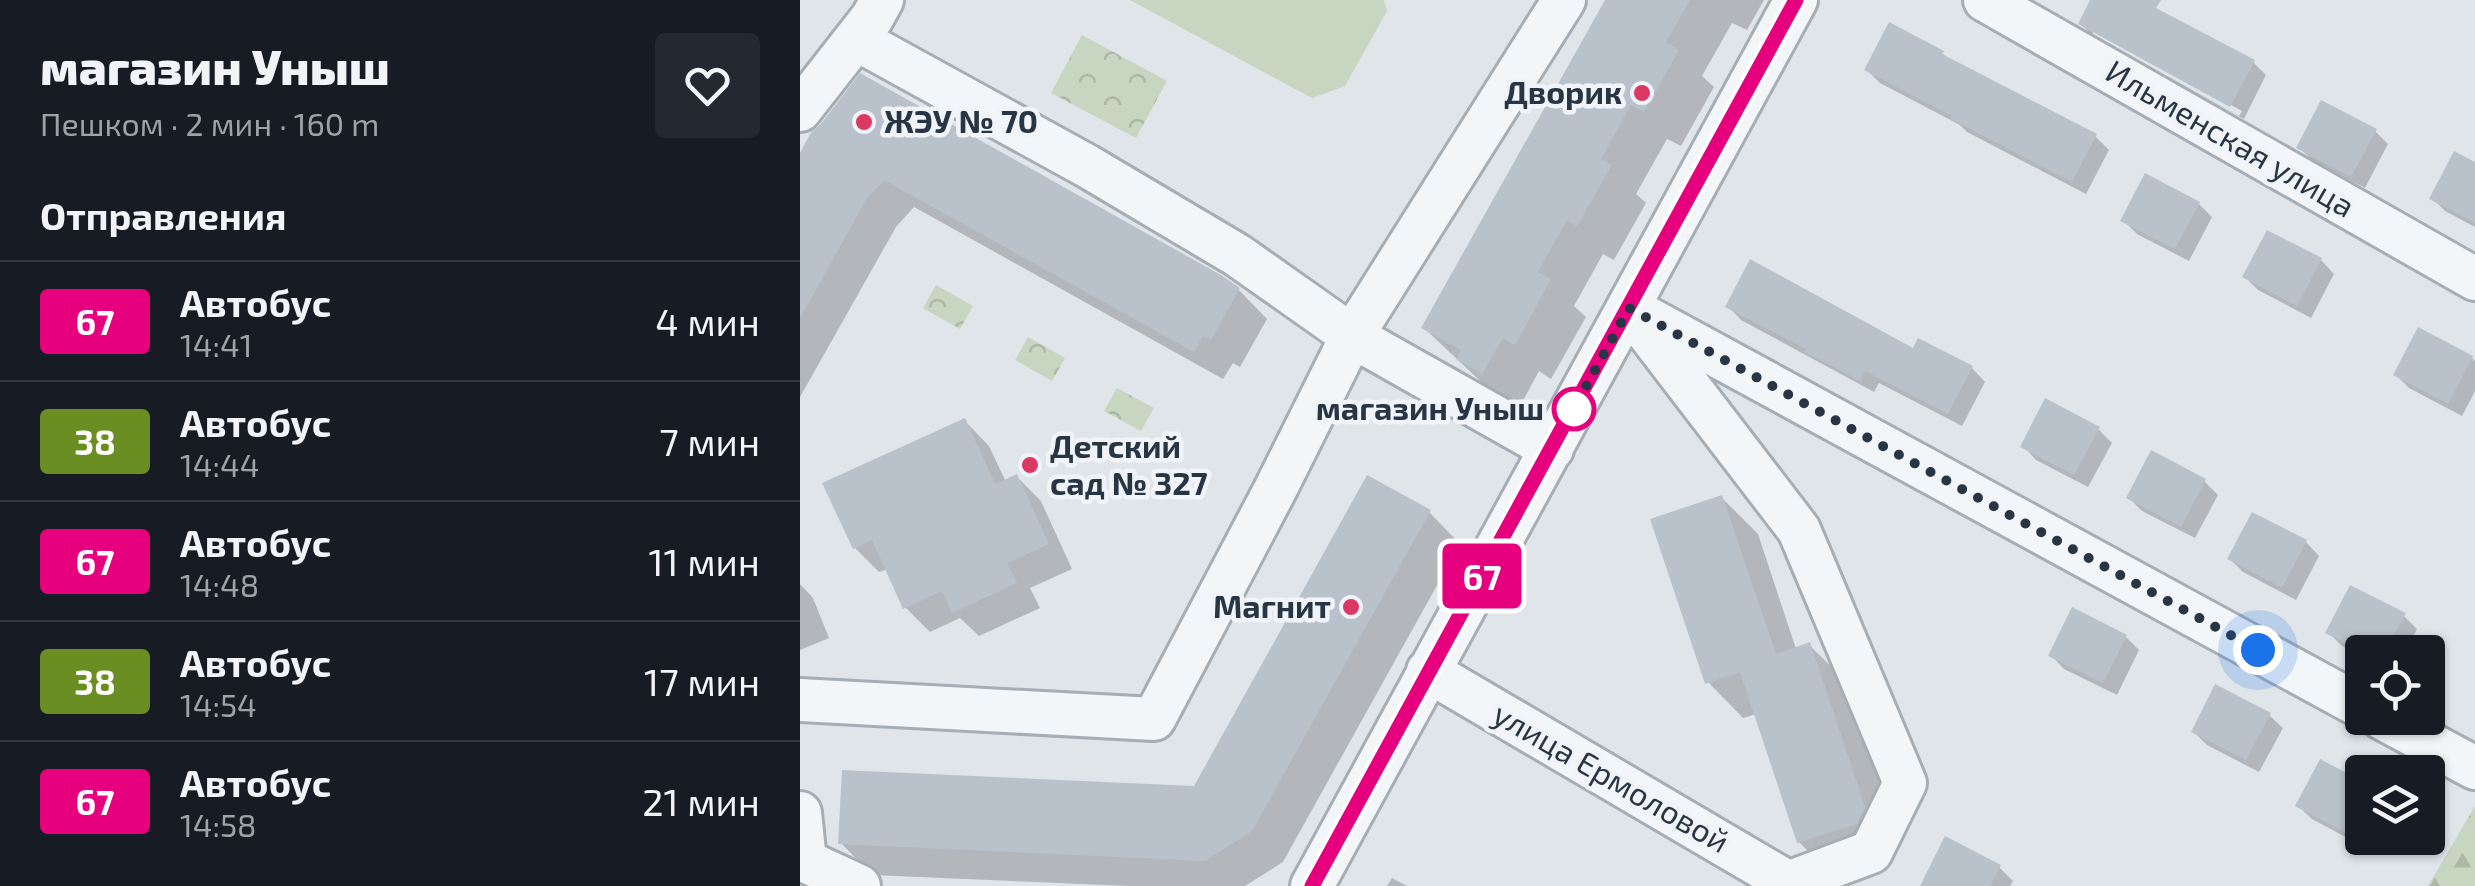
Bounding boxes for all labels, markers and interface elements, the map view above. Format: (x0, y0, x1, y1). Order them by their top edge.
button: heart (655, 33, 760, 138)
text: магазин Уныш (40, 37, 390, 95)
street label: Ильменская улица (2099, 51, 2362, 225)
place label: Дворик (1504, 72, 1622, 110)
marker: Дворик (1631, 82, 1653, 104)
place label: ЖЭУ № 70 (884, 101, 1038, 139)
text: Пешком · 2 мин · 160 m (40, 104, 379, 142)
marker: ЖЭУ № 70 (853, 111, 875, 133)
text: Отправления (40, 192, 287, 238)
text: Автобус (180, 279, 331, 325)
text: 4 мин (655, 298, 760, 344)
text: 67 (75, 300, 115, 342)
text: 14:41 (180, 325, 252, 363)
place label: магазин Уныш (1316, 388, 1544, 426)
marker: магазин Уныш (1553, 388, 1595, 430)
text: Автобус (180, 399, 331, 445)
text: 7 мин (659, 418, 760, 464)
text: 38 (74, 420, 116, 462)
place label: Детский сад № 327 (1050, 426, 1208, 501)
text: 14:44 (180, 445, 259, 483)
marker: Детский сад № 327 (1019, 454, 1041, 476)
text: Автобус (180, 519, 331, 565)
text: 11 мин (648, 538, 760, 584)
text: 67 (75, 540, 115, 582)
line badge: 67 (1437, 544, 1527, 608)
text: 67 (1462, 555, 1502, 597)
text: 14:48 (180, 565, 259, 603)
place label: Магнит (1213, 586, 1331, 624)
marker: Магнит (1340, 596, 1362, 618)
your location (2233, 625, 2283, 675)
map controls (2345, 635, 2445, 855)
button: locate (2345, 635, 2445, 735)
text: Автобус (180, 639, 331, 685)
text: 17 мин (644, 658, 760, 704)
text: 38 (74, 660, 116, 702)
text: 14:54 (180, 685, 257, 723)
street label: улица Ермоловой (1487, 693, 1737, 860)
button: layers (2345, 755, 2445, 855)
text: Автобус (180, 759, 331, 805)
text: 21 мин (642, 778, 760, 824)
text: 67 (75, 780, 115, 822)
text: 14:58 (180, 805, 257, 843)

